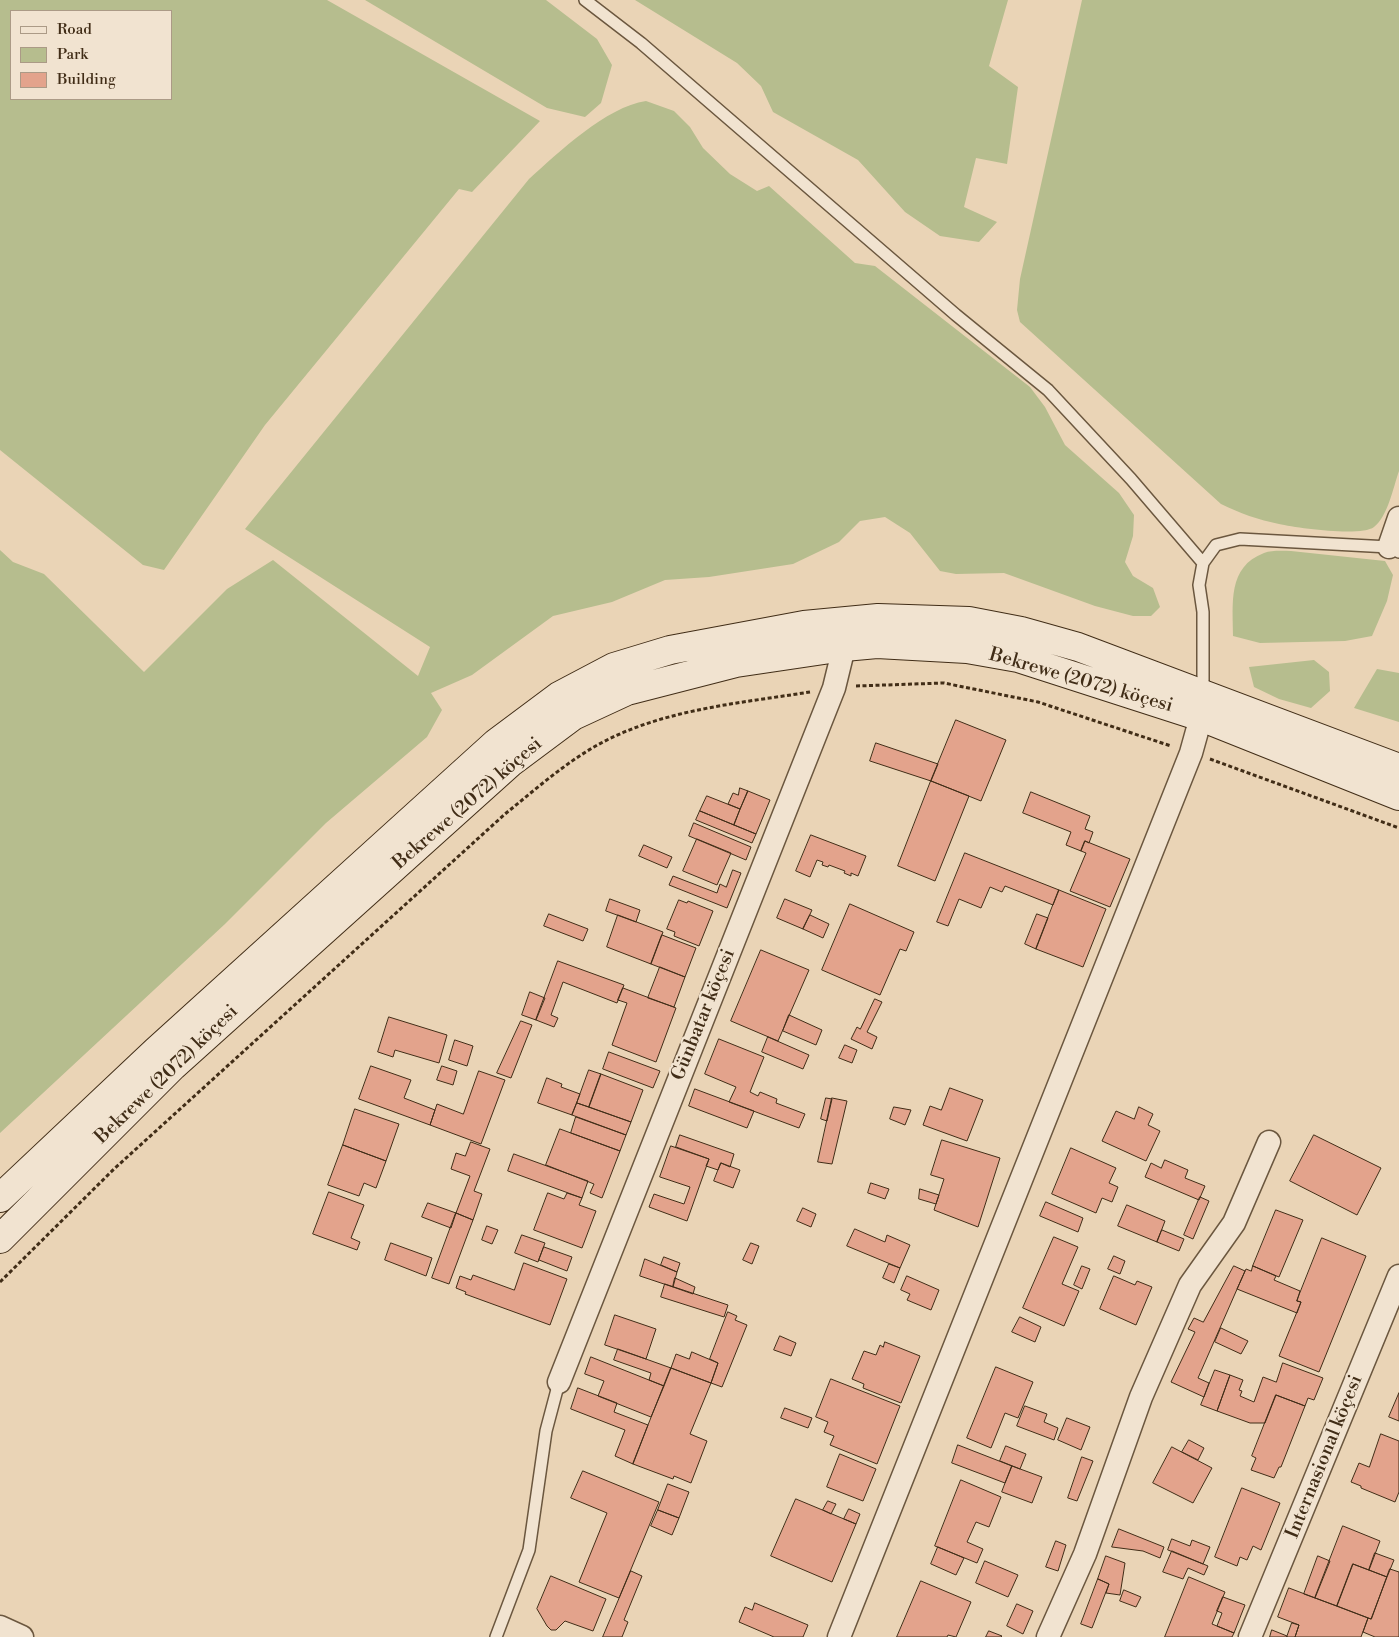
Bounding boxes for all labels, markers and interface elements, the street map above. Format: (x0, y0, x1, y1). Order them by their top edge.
legend (10, 10, 172, 100)
text: Road (57, 20, 92, 39)
text: Park (57, 45, 88, 64)
text: Building (57, 70, 116, 89)
street label: Bekrewe (2072) köçesi (986, 644, 1176, 718)
street label: Bekrewe (2072) köçesi (389, 733, 547, 875)
street label: Günbatar köçesi (667, 946, 741, 1084)
street label: Bekrewe (2072) köçesi (91, 1001, 243, 1149)
street label: Internasional köçesi (1282, 1372, 1368, 1542)

